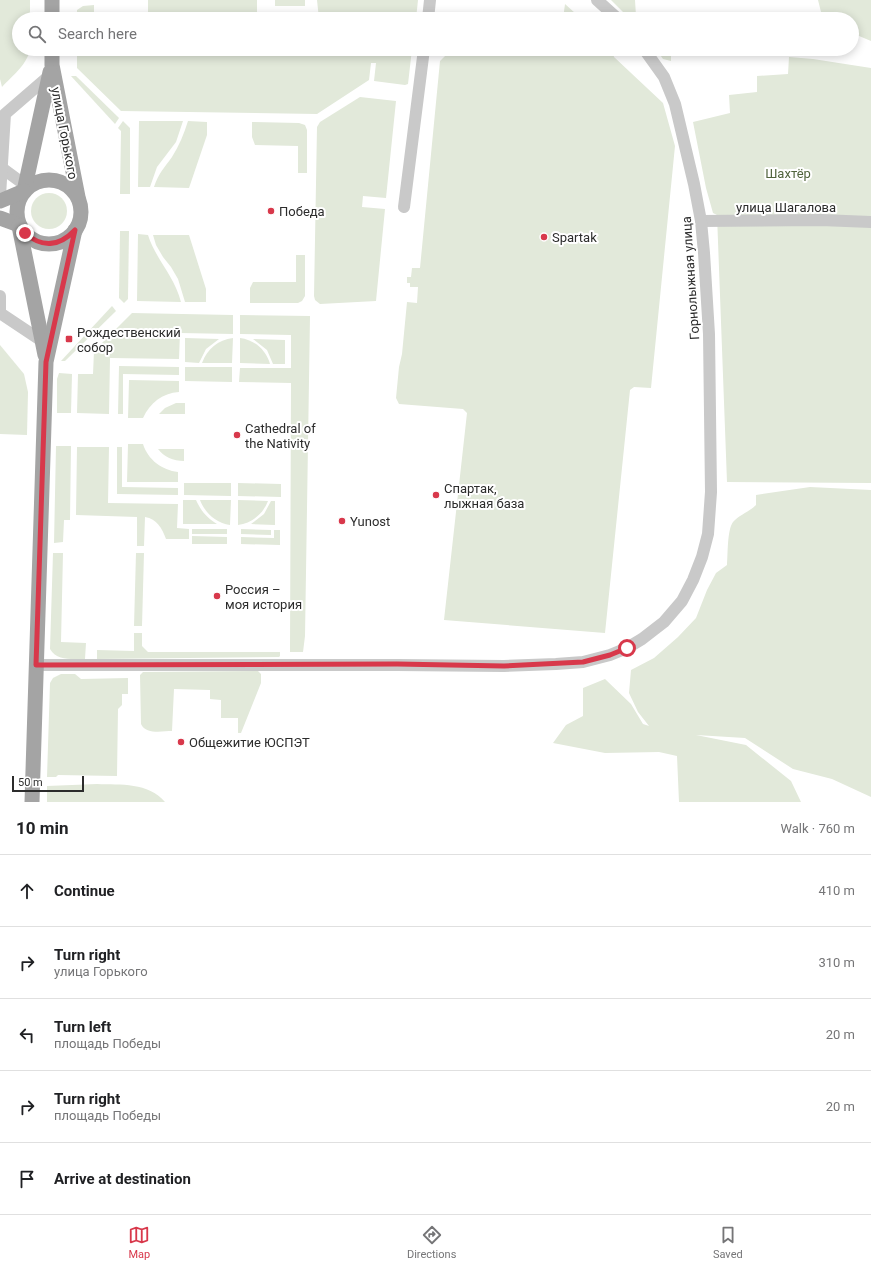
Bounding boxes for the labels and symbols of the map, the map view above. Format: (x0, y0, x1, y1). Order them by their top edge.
street label: улица Горького (48, 86, 81, 181)
park label: Шахтёр (765, 166, 811, 181)
street label: улица Шагалова (736, 200, 836, 215)
place label: Победа (279, 204, 325, 219)
marker: Победа (266, 206, 276, 216)
street label: Горнолыжная улица (679, 216, 702, 340)
route end (16, 224, 34, 242)
place label: Spartak (552, 230, 597, 245)
marker: Spartak (539, 232, 549, 242)
place label: Рождественский собор (77, 325, 181, 355)
marker: Рождественский собор (64, 334, 74, 344)
place label: Cathedral of the Nativity (245, 421, 316, 451)
marker: Cathedral of the Nativity (232, 430, 242, 440)
place label: Спартак, лыжная база (444, 481, 524, 511)
marker: Спартак, лыжная база (431, 490, 441, 500)
place label: Yunost (350, 514, 390, 529)
marker: Yunost (337, 516, 347, 526)
place label: Россия – моя история (225, 582, 302, 612)
marker: Россия – моя история (212, 591, 222, 601)
route start (618, 639, 636, 657)
place label: Общежитие ЮСПЭТ (189, 735, 310, 750)
marker: Общежитие ЮСПЭТ (176, 737, 186, 747)
scale bar (12, 774, 84, 793)

